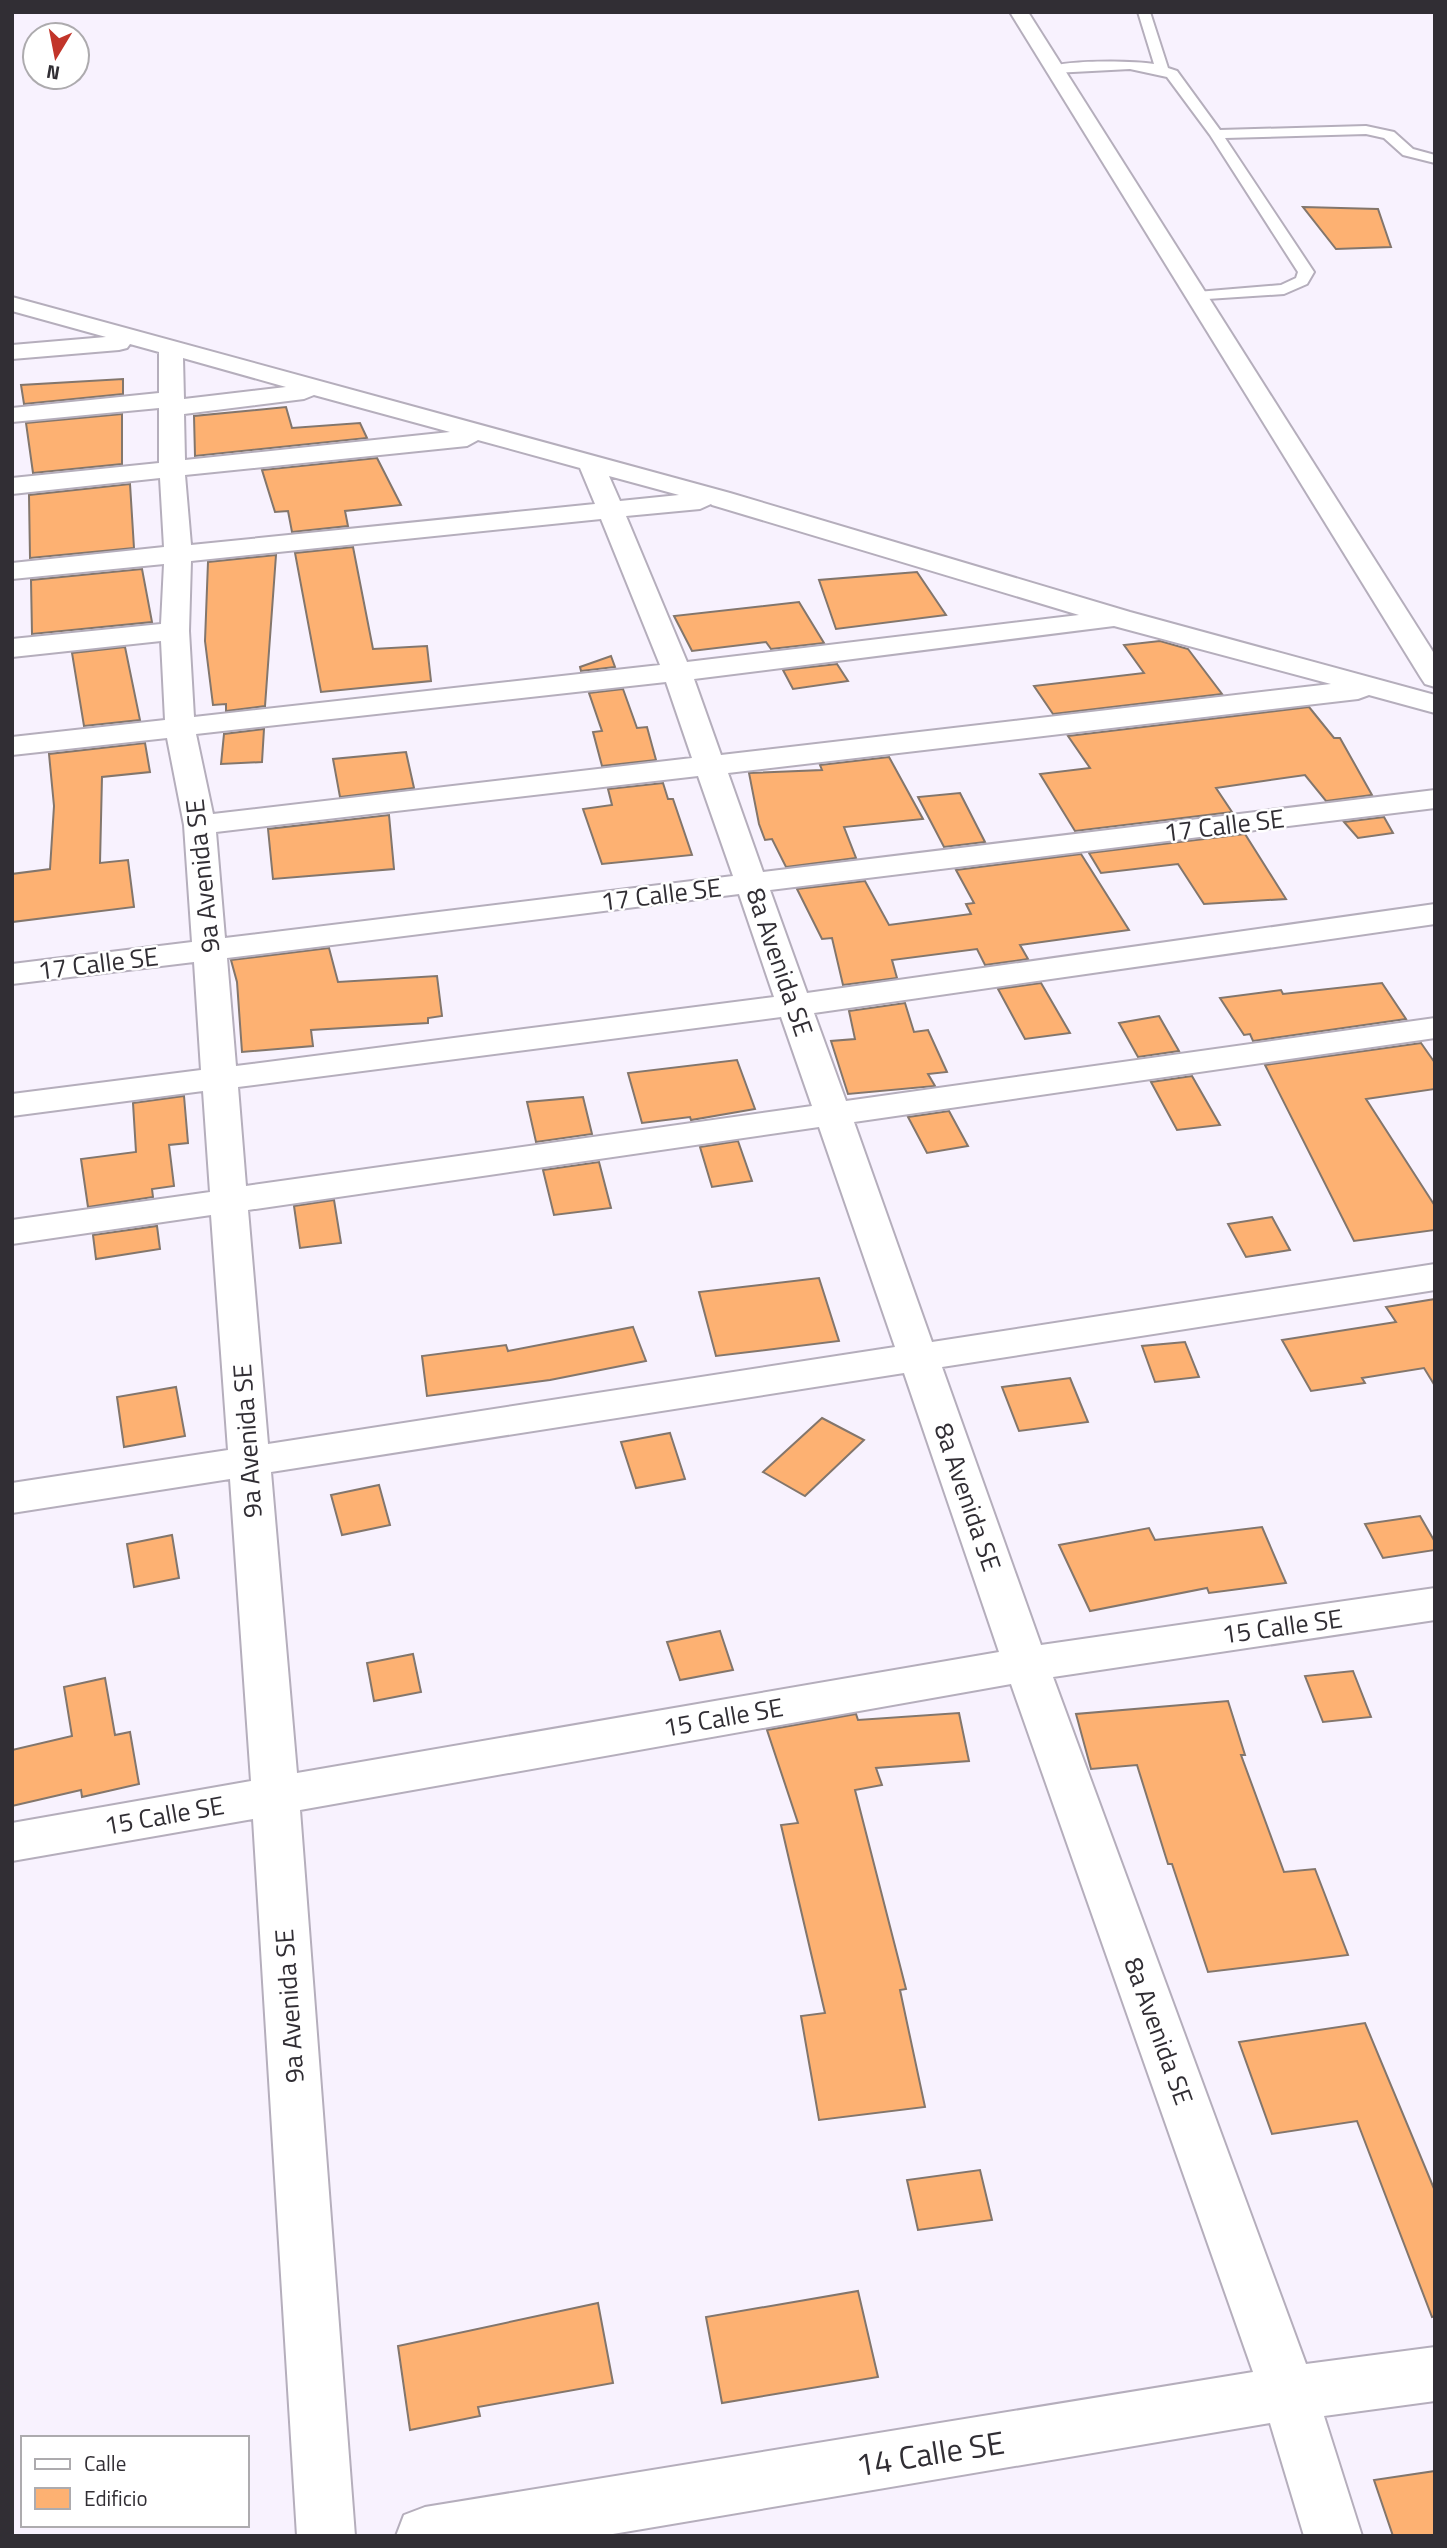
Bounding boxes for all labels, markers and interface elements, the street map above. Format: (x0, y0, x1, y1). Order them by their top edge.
north arrow (21, 21, 91, 91)
text: N (44, 58, 62, 89)
street label: 9a Avenida SE (175, 797, 229, 955)
street label: 17 Calle SE (1161, 798, 1287, 852)
street label: 17 Calle SE (598, 867, 724, 921)
street label: 8a Avenida SE (736, 883, 824, 1041)
street label: 17 Calle SE (35, 936, 161, 990)
street label: 9a Avenida SE (222, 1363, 272, 1519)
street label: 8a Avenida SE (924, 1418, 1012, 1576)
street label: 15 Calle SE (1219, 1598, 1345, 1654)
street label: 15 Calle SE (660, 1687, 786, 1747)
street label: 15 Calle SE (101, 1785, 227, 1845)
street label: 9a Avenida SE (264, 1928, 314, 2084)
street label: 8a Avenida SE (1114, 1952, 1204, 2110)
street label: 14 Calle SE (852, 2418, 1008, 2488)
legend (21, 2436, 248, 2527)
text: Calle (84, 2447, 126, 2479)
text: Edificio (84, 2482, 148, 2514)

